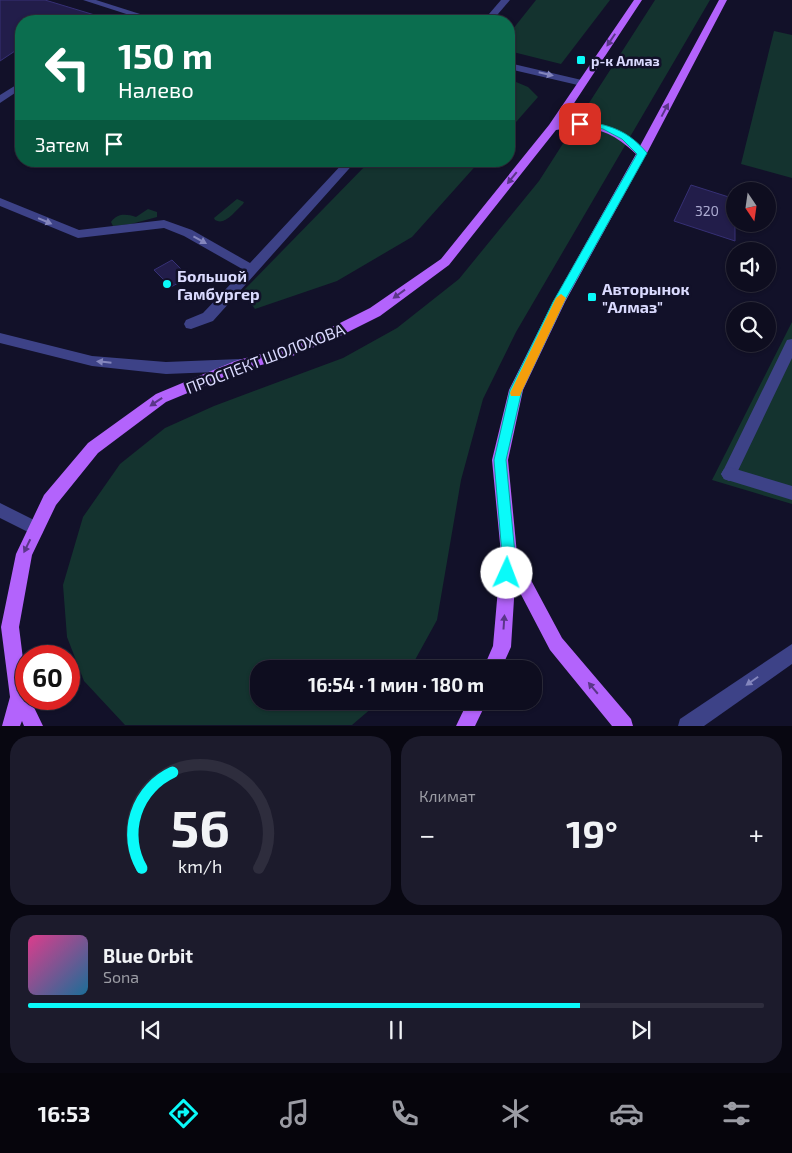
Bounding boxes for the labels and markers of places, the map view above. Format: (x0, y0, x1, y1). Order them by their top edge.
place label: р-к Алмаз (591, 52, 660, 69)
marker: р-к Алмаз (575, 54, 587, 66)
pin (559, 103, 601, 145)
place label: Большой Гамбургер (177, 266, 260, 303)
marker: Большой Гамбургер (161, 278, 173, 290)
place label: Авторынок "Алмаз" (602, 279, 690, 316)
marker: Авторынок "Алмаз" (586, 291, 598, 303)

